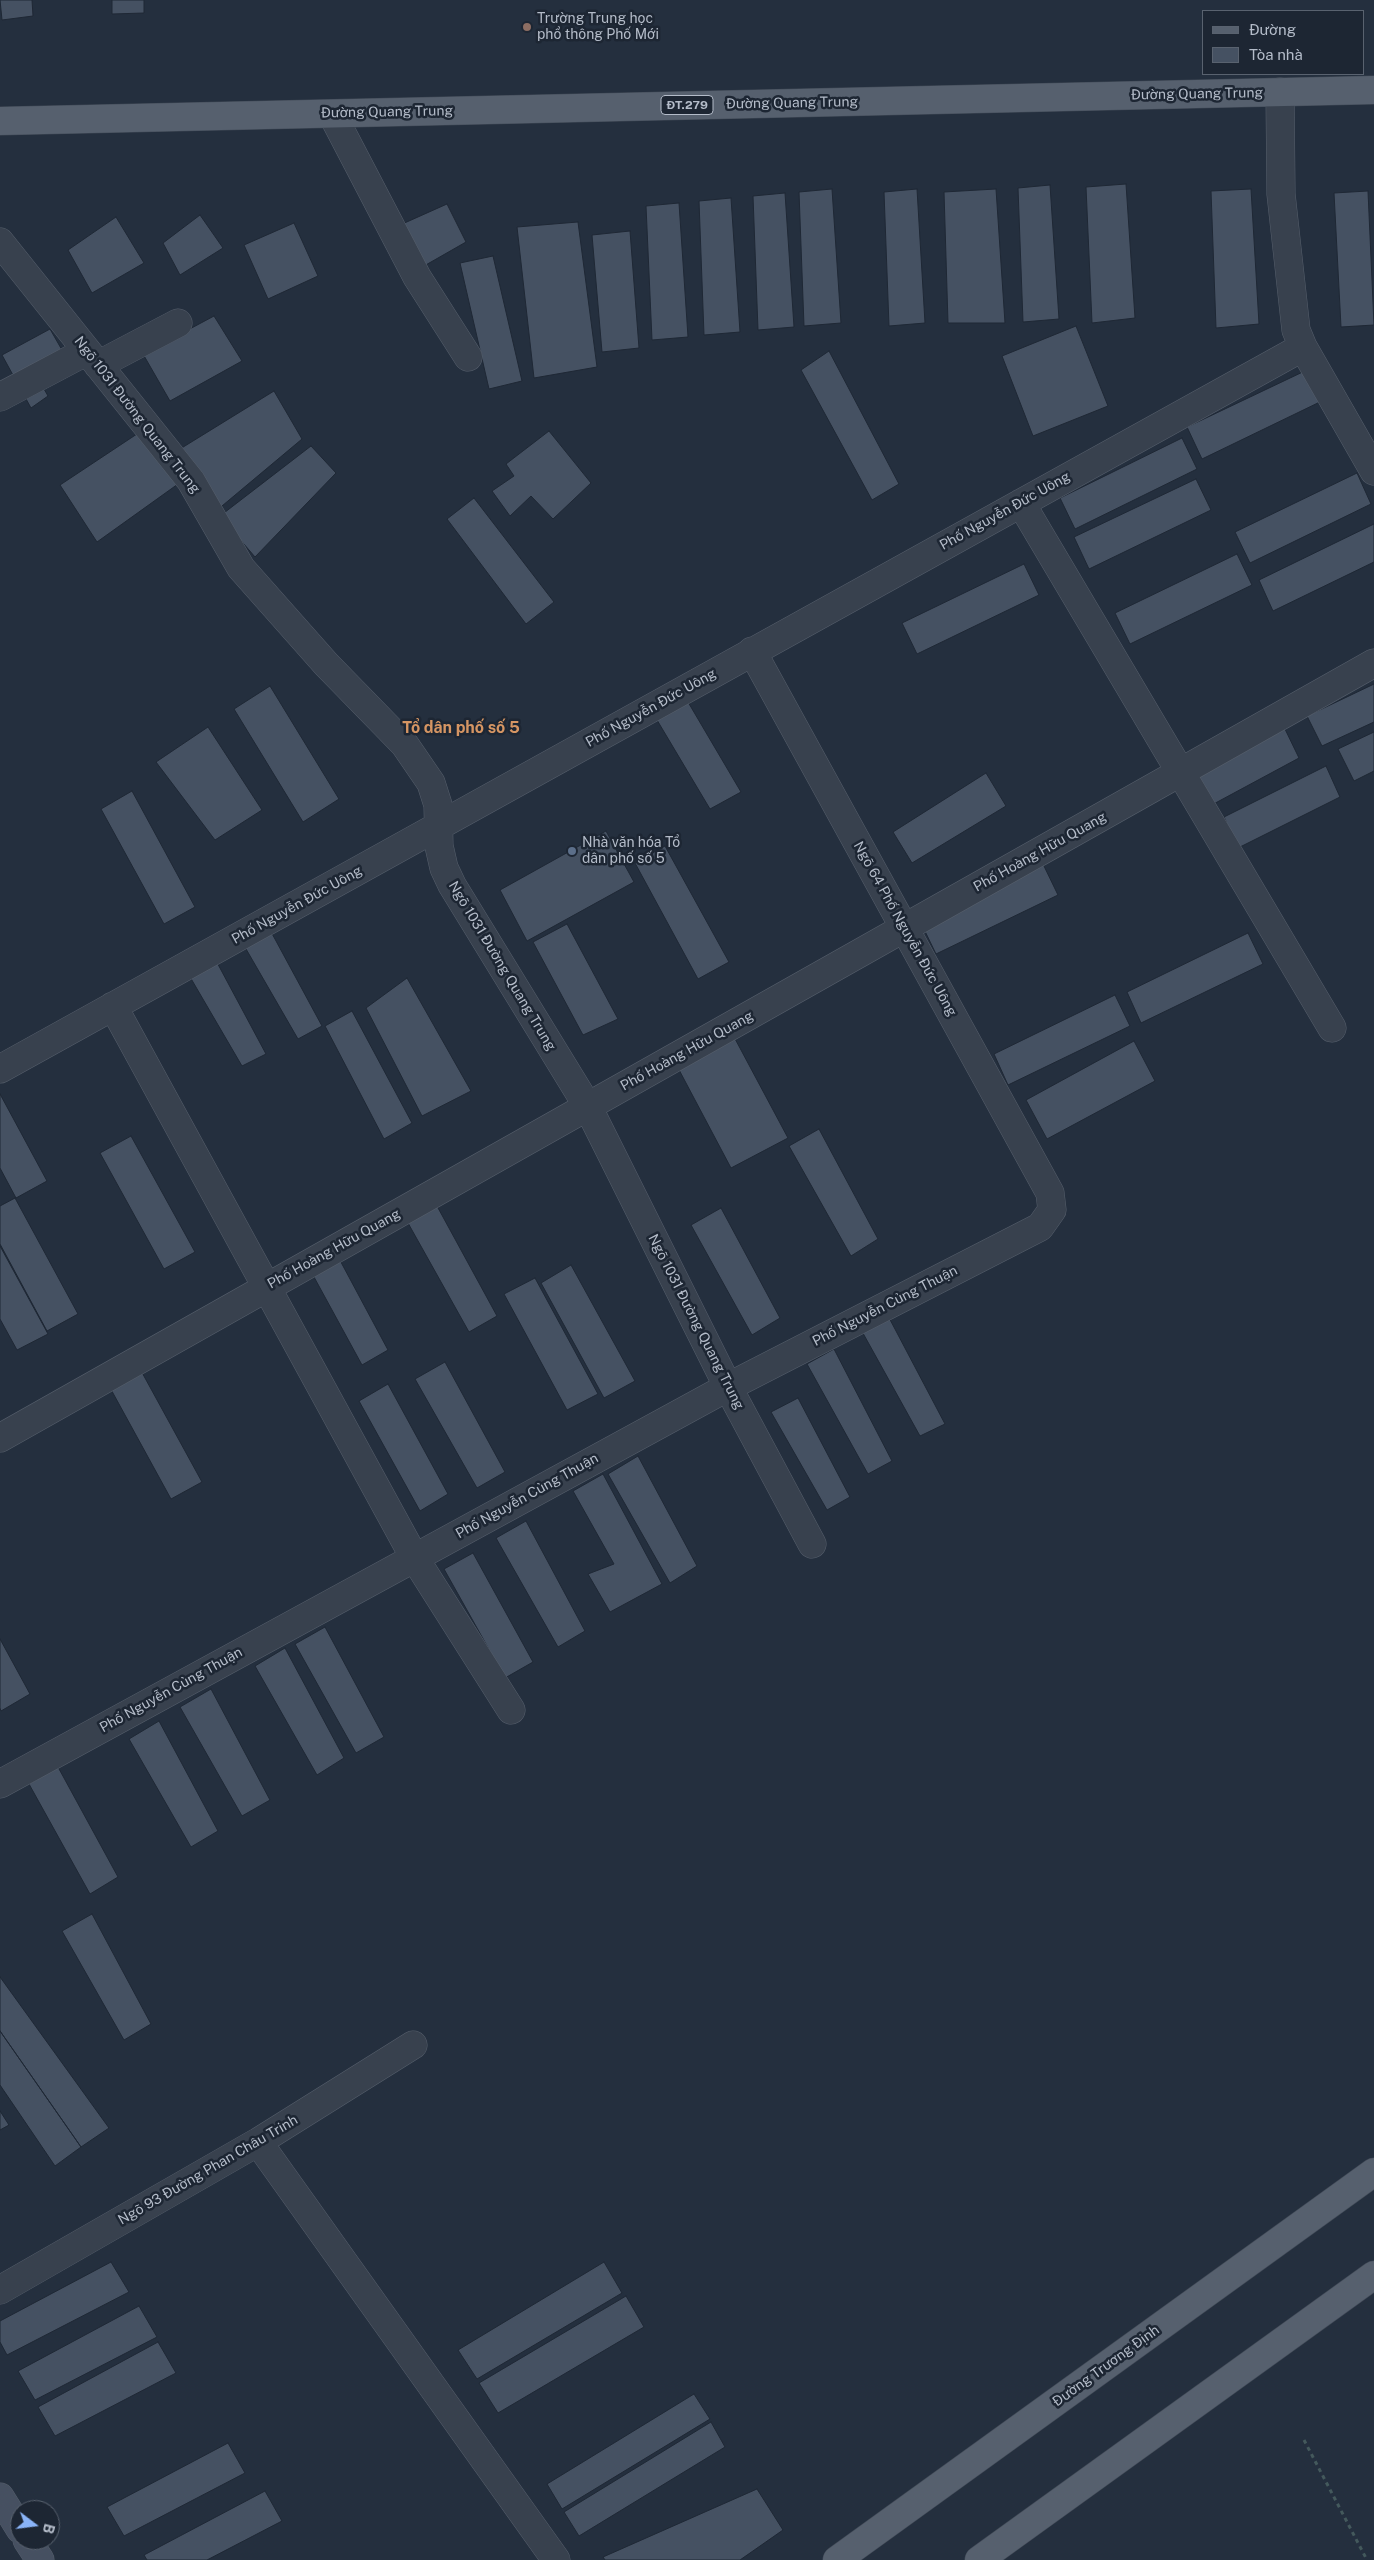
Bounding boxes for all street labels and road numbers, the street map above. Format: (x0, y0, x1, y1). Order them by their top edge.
street label: Đường Quang Trung (1131, 84, 1263, 104)
street label: Đường Quang Trung (726, 93, 858, 113)
road number: ĐT.279 (661, 96, 713, 114)
street label: Đường Quang Trung (321, 102, 453, 122)
street label: Ngõ 1031 Đường Quang Trung (70, 333, 204, 497)
street label: Phố Nguyễn Đức Uông (937, 468, 1073, 554)
street label: Phố Nguyễn Đức Uông (583, 665, 719, 751)
street label: Phố Hoàng Hữu Quang (971, 808, 1109, 896)
street label: Ngõ 64 Phố Nguyễn Đức Uông (850, 839, 960, 1019)
street label: Phố Nguyễn Đức Uông (229, 862, 365, 948)
street label: Ngõ 1031 Đường Quang Trung (445, 878, 559, 1054)
street label: Phố Hoàng Hữu Quang (618, 1007, 756, 1095)
street label: Phố Hoàng Hữu Quang (265, 1205, 403, 1293)
street label: Ngõ 1031 Đường Quang Trung (644, 1232, 748, 1412)
street label: Phố Nguyễn Củng Thuận (810, 1262, 960, 1350)
street label: Phố Nguyễn Củng Thuận (453, 1450, 601, 1542)
street label: Phố Nguyễn Củng Thuận (97, 1644, 245, 1736)
street label: Ngõ 93 Đường Phan Châu Trinh (115, 2112, 301, 2228)
street label: Đường Trương Định (1049, 2322, 1163, 2410)

